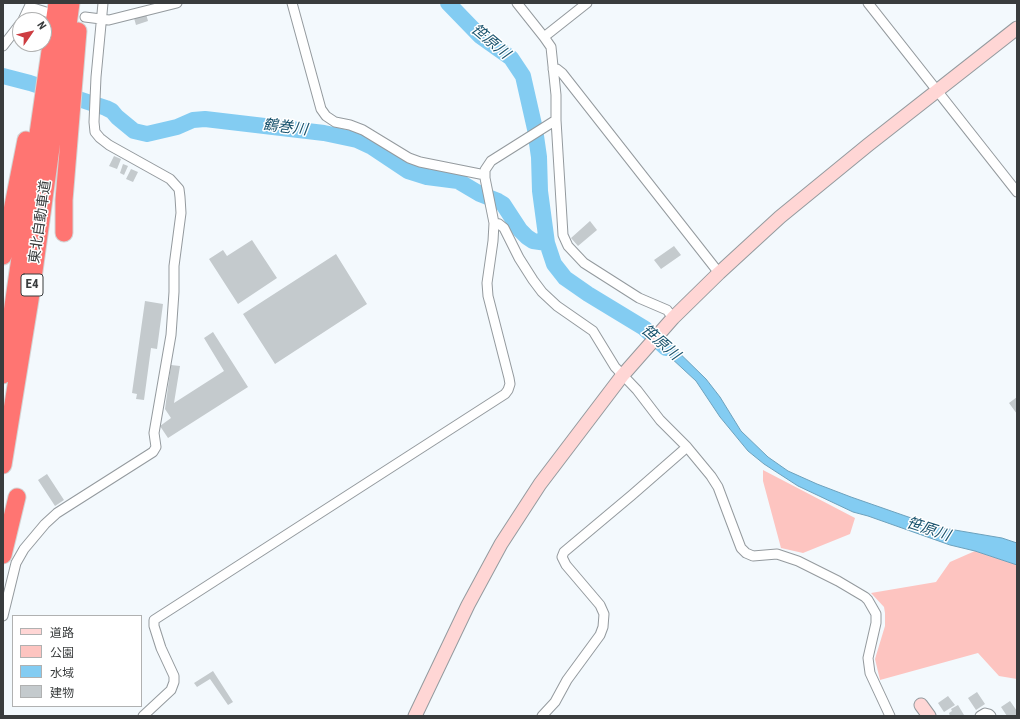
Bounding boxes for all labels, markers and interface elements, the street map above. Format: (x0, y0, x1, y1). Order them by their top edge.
north arrow (12, 12, 52, 52)
text: N (34, 19, 49, 32)
water label: 笹原川 (467, 21, 513, 63)
water label: 鶴巻川 (262, 116, 308, 140)
street label: 東北自動車道 (27, 179, 55, 265)
road number: E4 (21, 274, 43, 296)
water label: 笹原川 (637, 321, 683, 365)
water label: 笹原川 (904, 514, 952, 546)
legend (12, 615, 142, 707)
text: 道路 (50, 626, 74, 640)
text: 公園 (50, 646, 74, 660)
text: 水域 (50, 666, 74, 680)
text: 建物 (50, 686, 74, 700)

